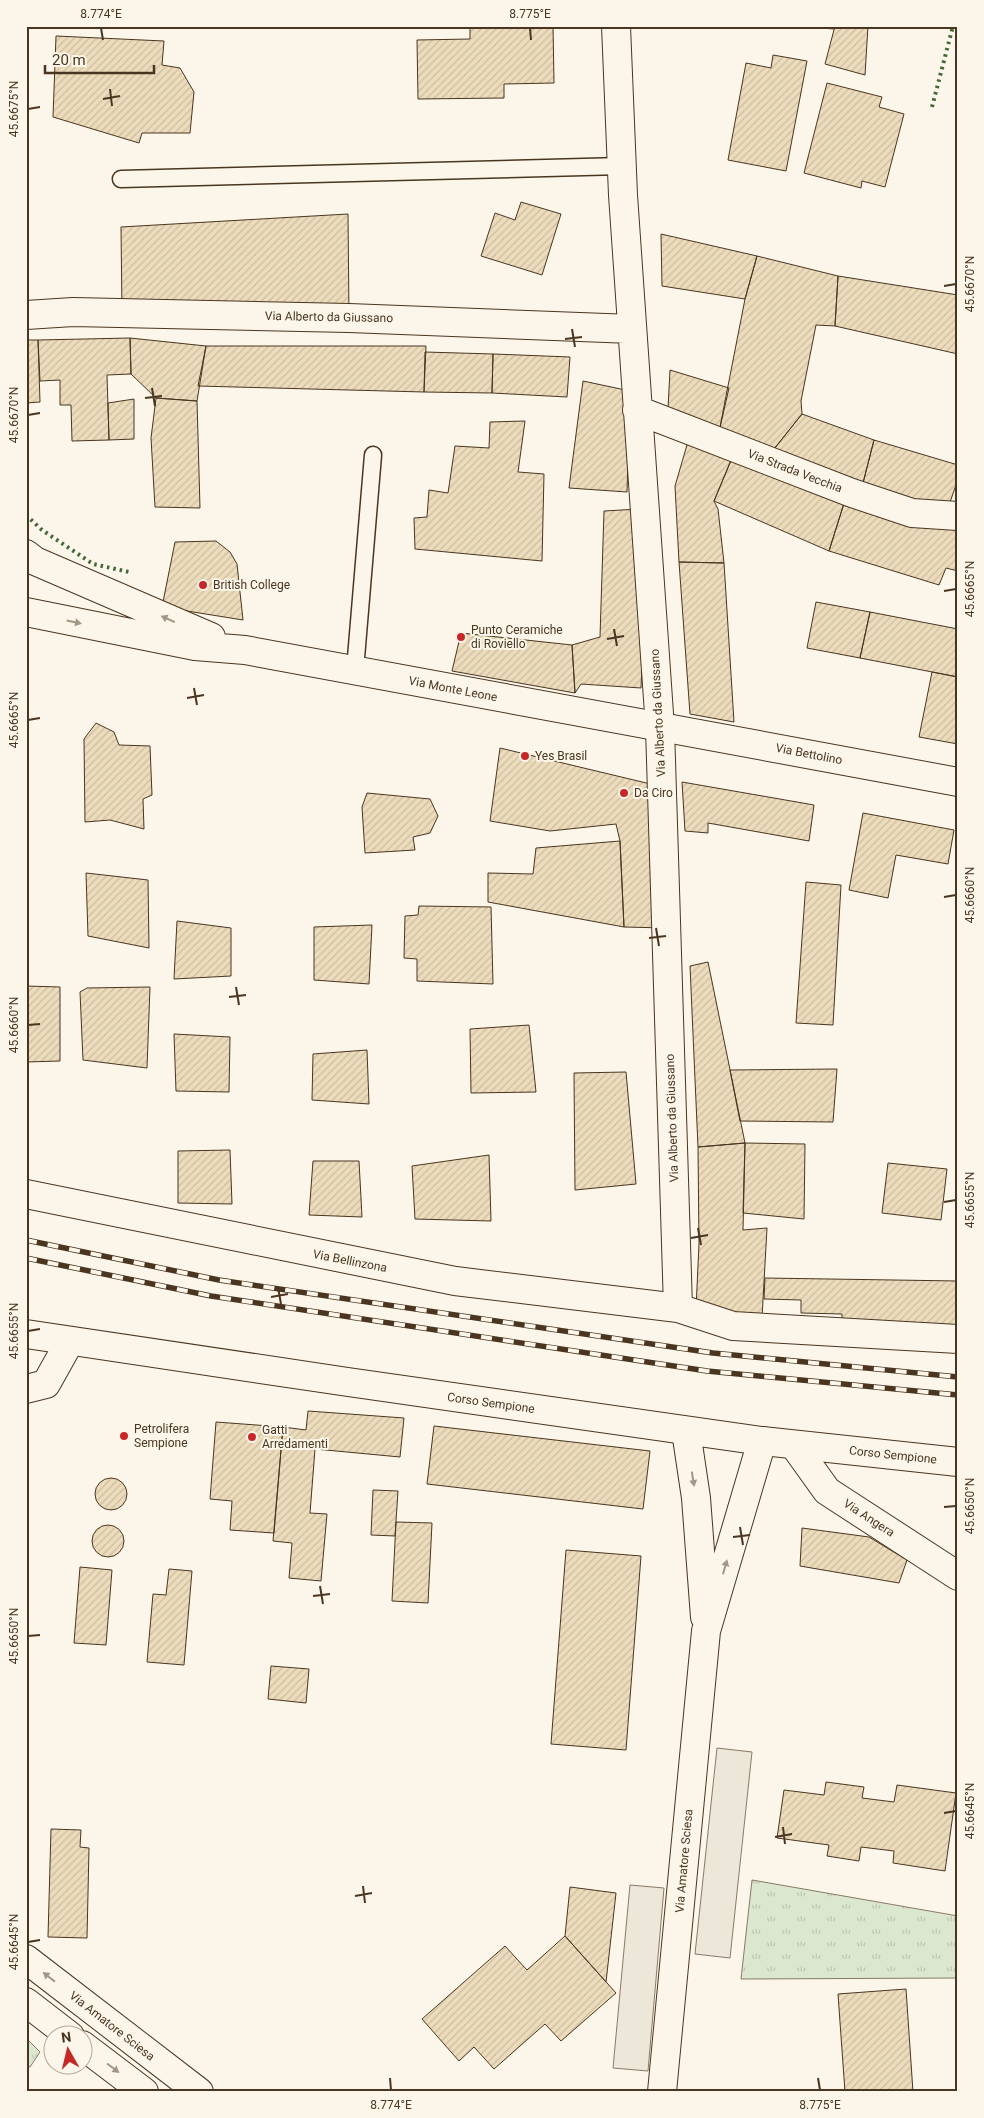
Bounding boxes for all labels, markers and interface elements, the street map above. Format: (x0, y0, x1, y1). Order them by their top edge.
text: 8.774°E (80, 7, 122, 21)
text: 8.775°E (509, 7, 551, 21)
scale bar (45, 42, 154, 74)
text: 20 m (52, 51, 86, 69)
text: 45.6675°N (7, 81, 21, 137)
text: 45.6670°N (963, 256, 977, 312)
street label: Via Alberto da Giussano (265, 309, 393, 325)
text: 45.6670°N (7, 387, 21, 443)
street label: Via Strada Vecchia (746, 447, 844, 495)
text: 45.6665°N (963, 561, 977, 617)
place label: British College (213, 578, 290, 592)
marker: British College (197, 579, 209, 591)
one-way arrow (160, 615, 175, 623)
one-way arrow (66, 618, 82, 626)
place label: Punto Ceramiche di Roviello (471, 623, 563, 651)
marker: Punto Ceramiche di Roviello (455, 631, 467, 643)
street label: Via Alberto da Giussano (648, 648, 668, 777)
street label: Via Monte Leone (408, 674, 498, 704)
text: 45.6665°N (7, 692, 21, 748)
street label: Via Bettolino (774, 741, 844, 767)
place label: Yes Brasil (535, 749, 587, 763)
marker: Yes Brasil (519, 750, 531, 762)
place label: Da Ciro (634, 786, 673, 800)
marker: Da Ciro (618, 787, 630, 799)
text: 45.6660°N (963, 867, 977, 923)
text: 45.6660°N (7, 997, 21, 1053)
street label: Via Alberto da Giussano (663, 1054, 681, 1182)
text: 45.6655°N (963, 1172, 977, 1228)
street label: Via Bellinzona (312, 1247, 388, 1275)
text: 45.6655°N (7, 1303, 21, 1359)
street label: Corso Sempione (446, 1390, 536, 1416)
place label: Petrolifera Sempione (134, 1422, 189, 1450)
place label: Gatti Arredamenti (262, 1423, 328, 1451)
marker: Petrolifera Sempione (118, 1430, 130, 1442)
marker: Gatti Arredamenti (246, 1431, 258, 1443)
street label: Corso Sempione (848, 1443, 938, 1467)
one-way arrow (689, 1471, 697, 1487)
text: 45.6650°N (963, 1478, 977, 1534)
street label: Via Angera (841, 1496, 897, 1540)
one-way arrow (721, 1560, 729, 1575)
text: 45.6650°N (7, 1608, 21, 1664)
text: 45.6645°N (963, 1783, 977, 1839)
street label: Via Amatore Sciesa (672, 1808, 696, 1914)
text: 45.6645°N (7, 1914, 21, 1970)
one-way arrow (43, 1971, 56, 1982)
street label: Via Amatore Sciesa (67, 1988, 157, 2064)
north arrow (42, 2026, 92, 2076)
text: N (60, 2029, 72, 2046)
one-way arrow (106, 2063, 119, 2074)
text: 8.774°E (370, 2098, 412, 2112)
text: 8.775°E (799, 2098, 841, 2112)

